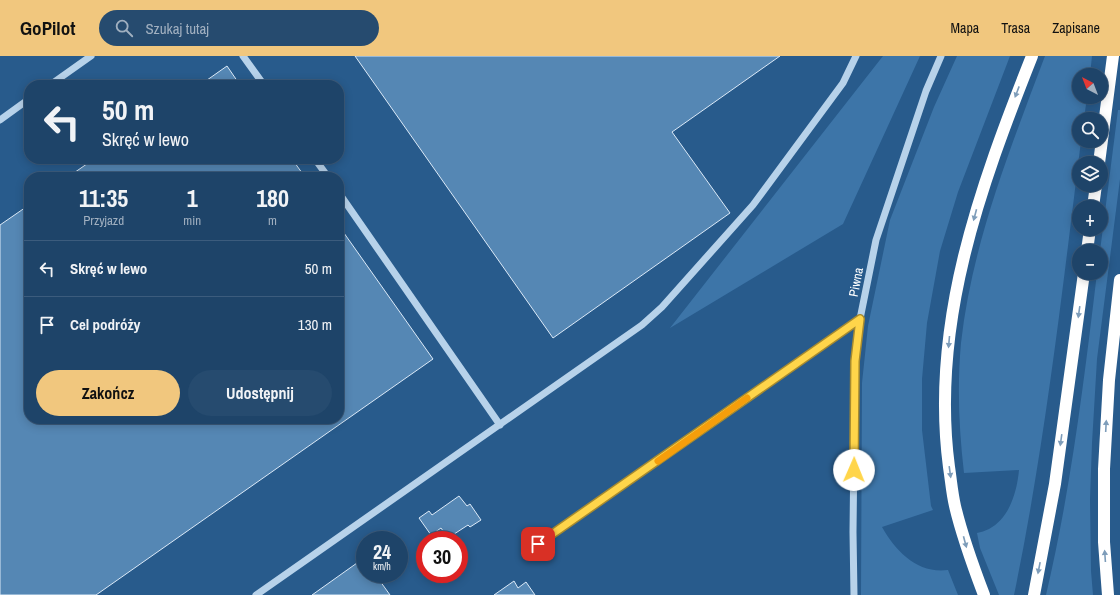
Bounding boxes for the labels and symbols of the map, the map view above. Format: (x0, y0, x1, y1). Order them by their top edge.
north arrow (1072, 68, 1108, 104)
one-way arrow (1014, 87, 1020, 99)
one-way arrow (972, 209, 978, 221)
street label: Piwna (845, 266, 867, 298)
one-way arrow (1076, 306, 1082, 318)
one-way arrow (946, 336, 953, 348)
one-way arrow (1103, 420, 1110, 432)
one-way arrow (1058, 434, 1064, 447)
position arrow (833, 449, 875, 491)
one-way arrow (947, 466, 953, 478)
pin (521, 527, 555, 561)
speed limit sign: 30 (416, 531, 468, 583)
one-way arrow (962, 536, 968, 548)
one-way arrow (1102, 550, 1109, 562)
one-way arrow (1036, 562, 1042, 575)

